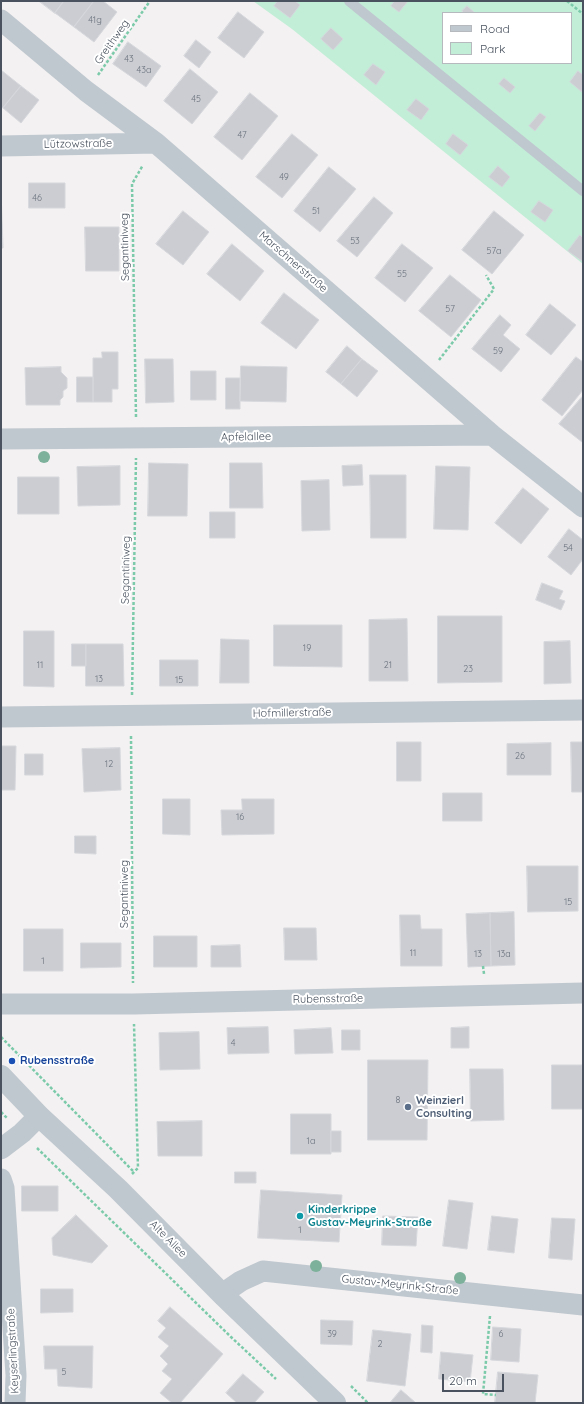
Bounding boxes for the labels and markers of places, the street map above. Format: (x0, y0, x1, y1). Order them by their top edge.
place label: Rubensstraße (20, 1054, 94, 1068)
marker: Rubensstraße (7, 1056, 17, 1066)
place label: Weinzierl Consulting (416, 1094, 472, 1120)
marker: Weinzierl Consulting (403, 1102, 413, 1112)
place label: Kinderkrippe Gustav-Meyrink-Straße (308, 1203, 432, 1229)
marker: Kinderkrippe Gustav-Meyrink-Straße (295, 1211, 305, 1221)

